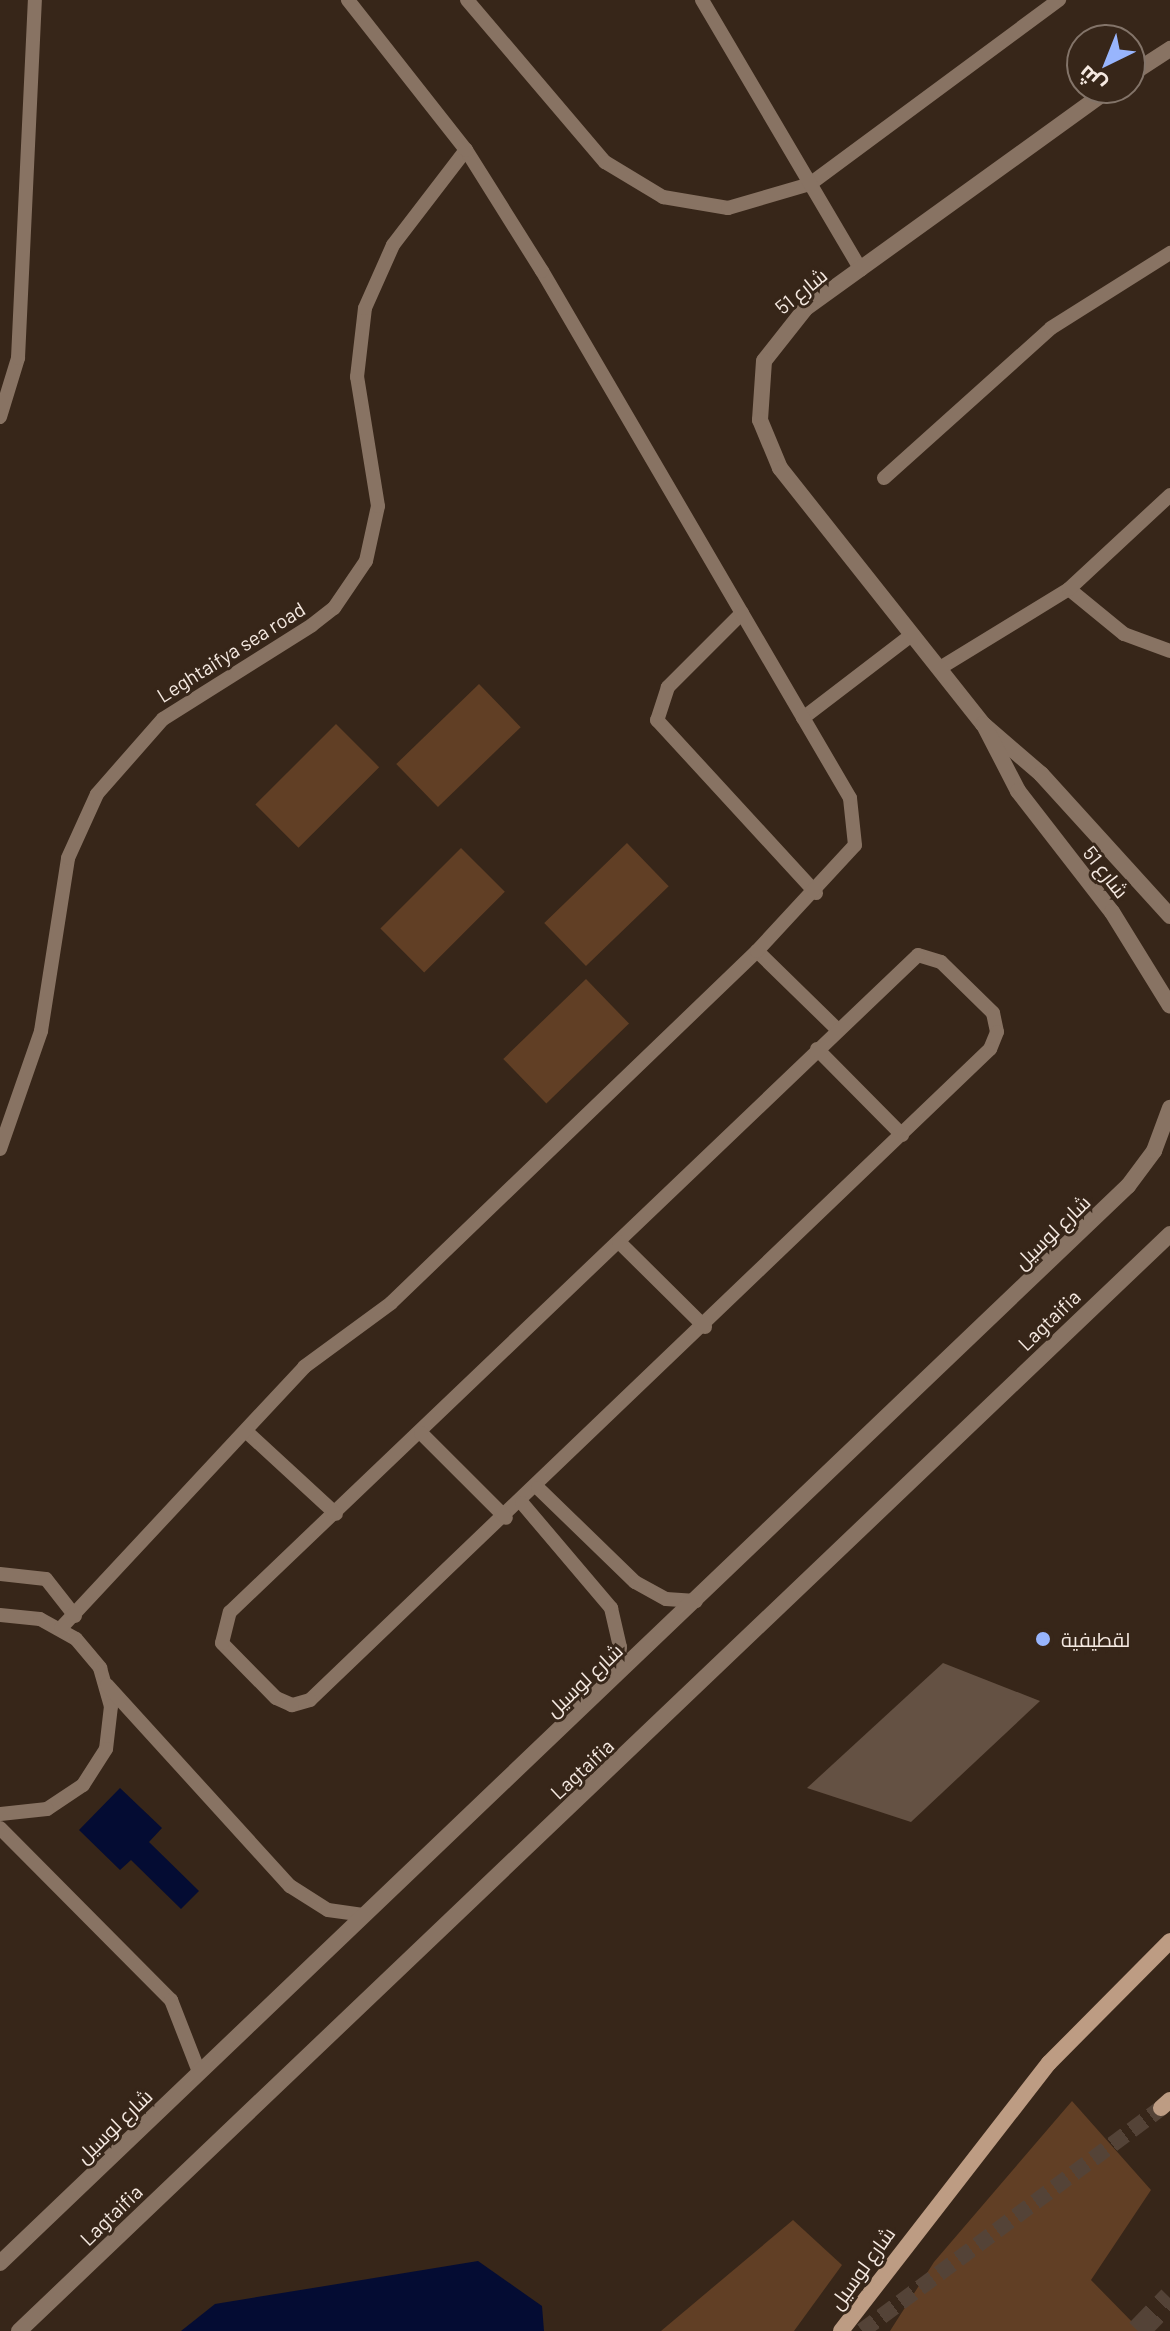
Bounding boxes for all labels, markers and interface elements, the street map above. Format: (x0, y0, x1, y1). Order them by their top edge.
north arrow (1066, 24, 1146, 104)
text: ش (1072, 61, 1110, 99)
street label: شارع 51 (770, 263, 832, 319)
street label: Leghtaifya sea road (153, 597, 309, 707)
street label: شارع 51 (1078, 841, 1134, 903)
street label: شارع لوسيل (1009, 1190, 1095, 1274)
street label: Lagtaifia (1013, 1285, 1085, 1355)
place label: لقطيفية (1061, 1627, 1130, 1651)
marker: لقطيفية (1032, 1628, 1054, 1650)
street label: شارع لوسيل (541, 1638, 627, 1722)
street label: Lagtaifia (546, 1734, 618, 1804)
street label: شارع لوسيل (71, 2084, 157, 2168)
street label: Lagtaifia (75, 2180, 147, 2250)
street label: شارع لوسيل (824, 2222, 900, 2314)

